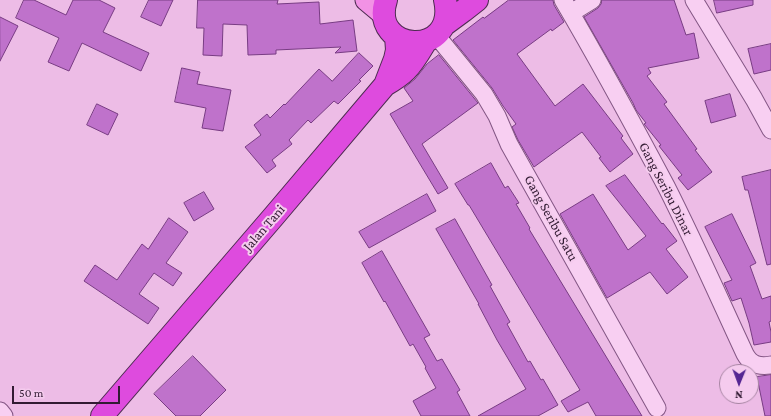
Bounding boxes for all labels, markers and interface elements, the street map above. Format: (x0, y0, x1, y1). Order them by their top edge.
street label: Gang Seribu Dinar (635, 139, 697, 239)
street label: Gang Seribu Satu (520, 172, 582, 264)
street label: Jalan Tani (239, 201, 289, 255)
north arrow (719, 364, 759, 404)
scale bar (14, 378, 122, 404)
text: 50 m (19, 386, 43, 400)
text: N (735, 389, 743, 401)

